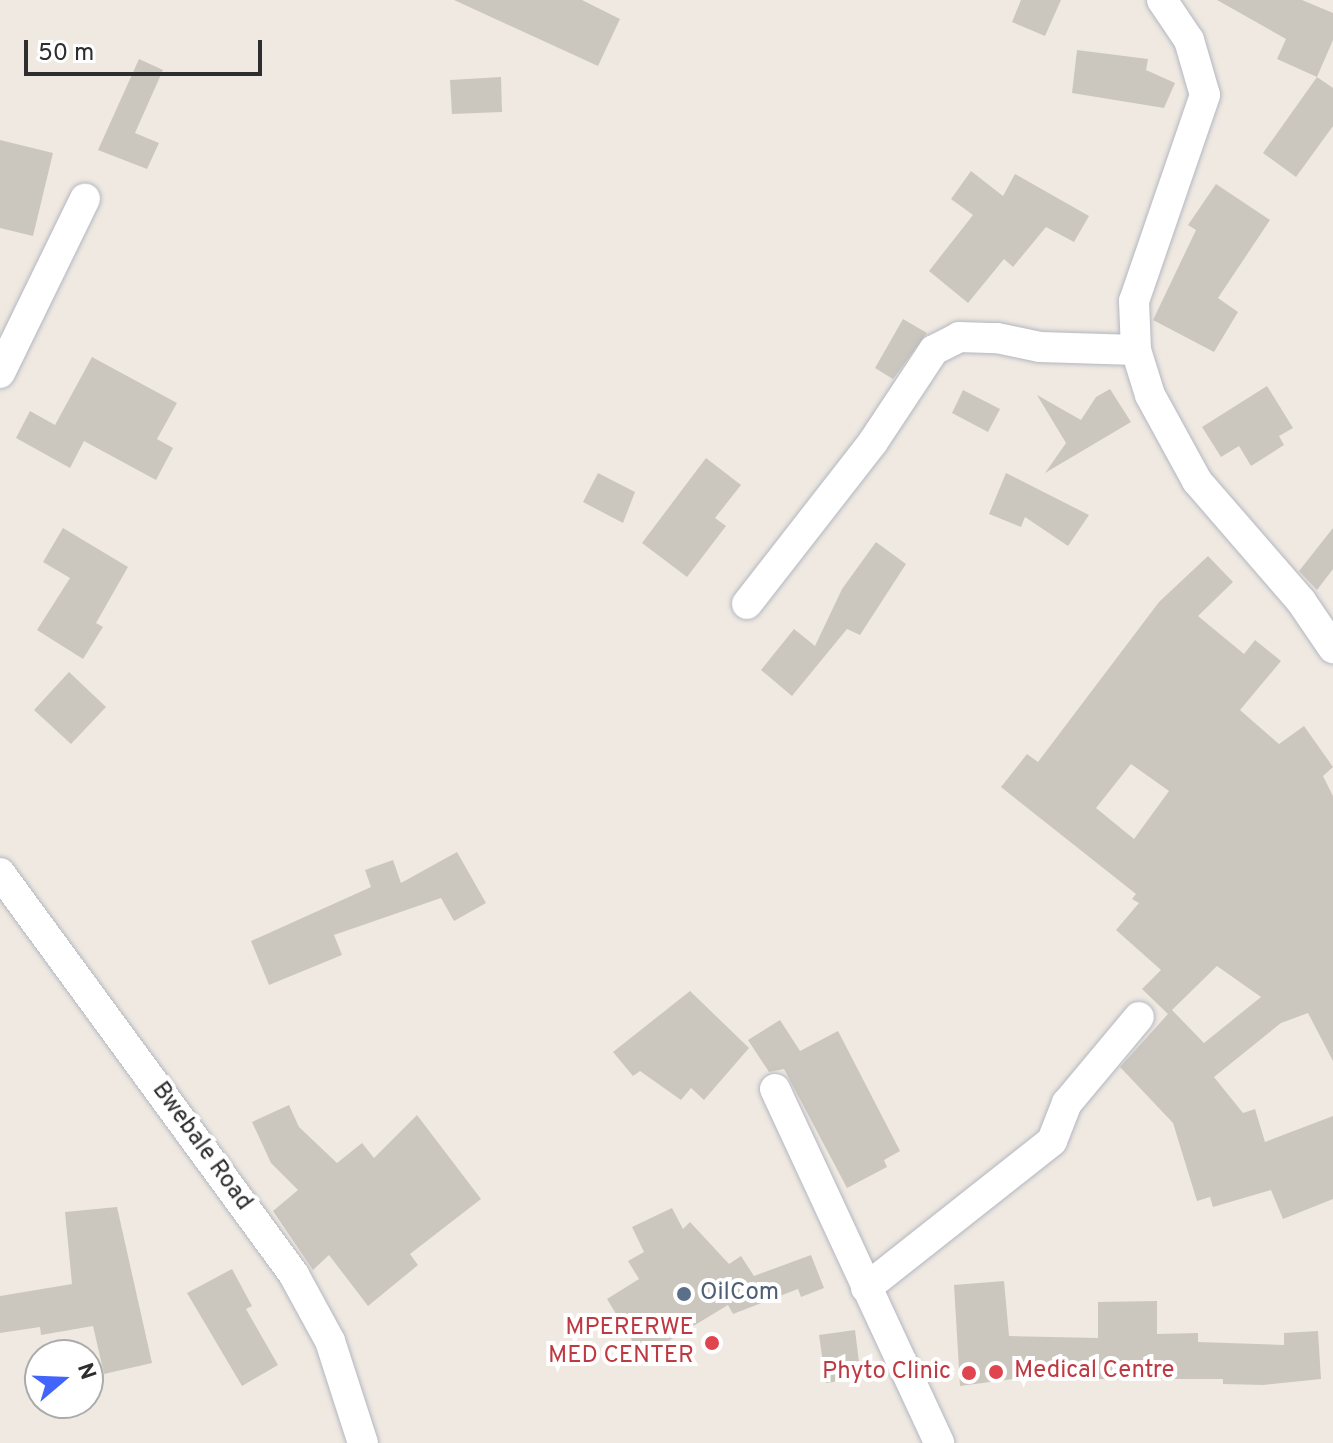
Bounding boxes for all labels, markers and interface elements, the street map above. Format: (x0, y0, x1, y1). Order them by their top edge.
scale bar (28, 24, 266, 74)
text: 50 m (38, 39, 94, 69)
street label: Bwebale Road (145, 1077, 257, 1217)
place label: OilCom (700, 1280, 779, 1308)
marker: OilCom (675, 1285, 693, 1303)
place label: MPERERWE MED CENTER (548, 1315, 694, 1371)
marker: MPERERWE MED CENTER (701, 1332, 723, 1354)
north arrow (24, 1339, 104, 1419)
place label: Medical Centre (1014, 1358, 1174, 1386)
place label: Phyto Clinic (822, 1359, 951, 1387)
text: N (70, 1360, 101, 1384)
marker: Medical Centre (985, 1361, 1007, 1383)
marker: Phyto Clinic (958, 1362, 980, 1384)

